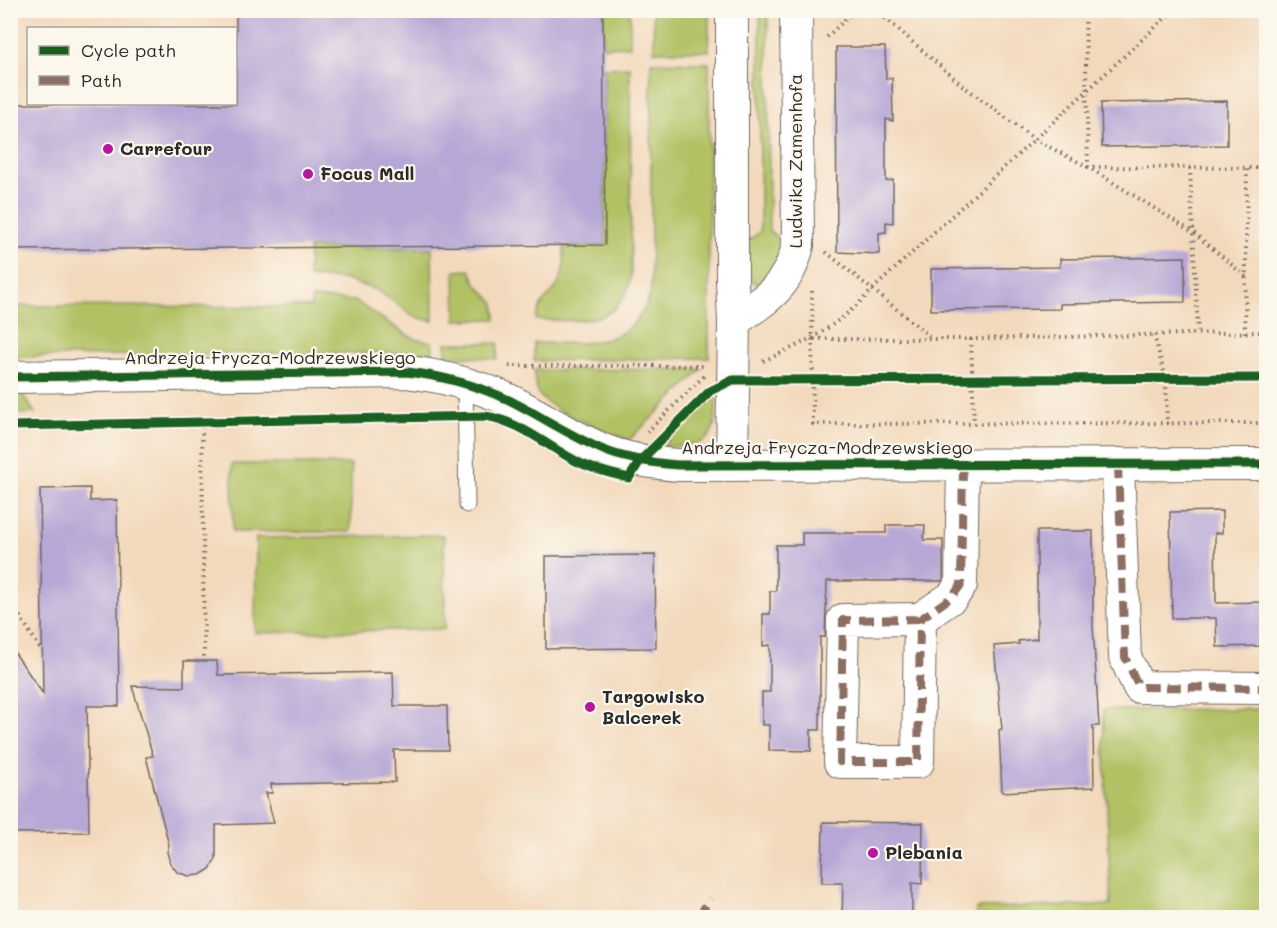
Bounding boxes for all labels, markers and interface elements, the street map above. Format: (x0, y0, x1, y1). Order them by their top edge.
legend (27, 27, 237, 105)
text: Cycle path (81, 38, 176, 62)
text: Path (81, 68, 121, 92)
street label: Ludwika Zamenhofa (783, 74, 807, 248)
place label: Carrefour (120, 136, 212, 160)
marker: Carrefour (101, 142, 115, 156)
place label: Focus Mall (320, 161, 414, 185)
marker: Focus Mall (301, 167, 315, 181)
street label: Andrzeja Frycza-Modrzewskiego (124, 345, 416, 369)
street label: Andrzeja Frycza-Modrzewskiego (681, 435, 973, 459)
place label: Targowisko Balcerek (602, 684, 704, 729)
marker: Targowisko Balcerek (583, 700, 597, 714)
place label: Plebania (885, 840, 963, 864)
marker: Plebania (866, 846, 880, 860)

